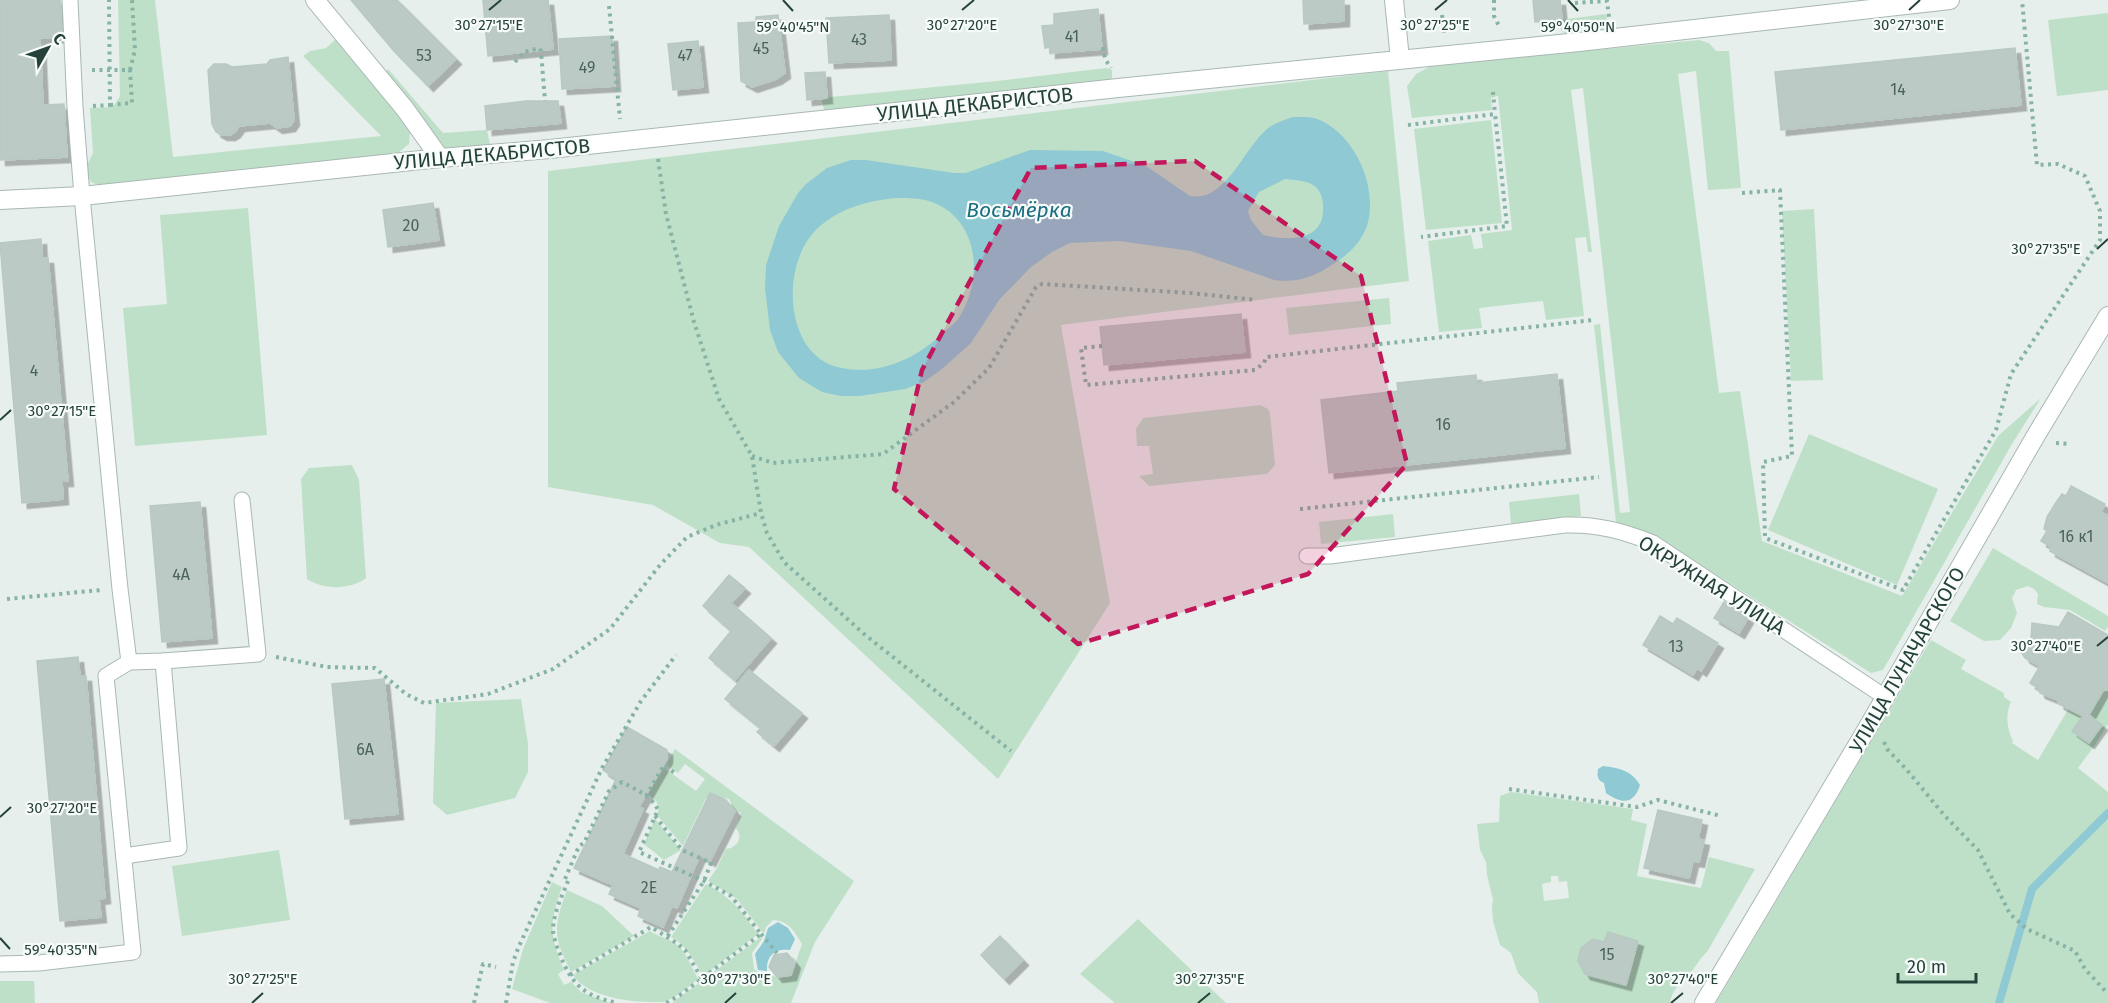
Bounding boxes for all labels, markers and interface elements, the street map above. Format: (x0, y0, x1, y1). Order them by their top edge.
text: 30°27'15"E (455, 16, 523, 34)
text: 30°27'20"E (927, 16, 997, 34)
text: 30°27'25"E (1400, 16, 1470, 34)
text: 30°27'30"E (1874, 16, 1944, 34)
north arrow (18, 18, 78, 78)
text: 59°40'45"N (756, 18, 830, 36)
text: 59°40'50"N (1541, 18, 1615, 36)
house number: 41 (1065, 27, 1079, 46)
text: С (49, 29, 70, 49)
house number: 43 (851, 30, 867, 49)
house number: 45 (753, 39, 769, 58)
house number: 53 (416, 46, 432, 65)
house number: 47 (677, 46, 693, 65)
house number: 49 (579, 58, 595, 77)
house number: 14 (1890, 80, 1906, 99)
street label: УЛИЦА ДЕКАБРИСТОВ (876, 82, 1074, 126)
street label: УЛИЦА ДЕКАБРИСТОВ (393, 133, 591, 175)
water label: Восьмёрка (966, 197, 1072, 223)
house number: 20 (403, 216, 419, 235)
text: 30°27'35"E (2011, 240, 2081, 258)
house number: 4 (30, 361, 39, 380)
text: 30°27'15"E (28, 402, 96, 420)
house number: 16 (1435, 415, 1451, 434)
house number: 16 к1 (2059, 527, 2093, 546)
street label: ОКРУЖНАЯ УЛИЦА (1634, 530, 1790, 640)
street label: УЛИЦА ЛУНАЧАРСКОГО (1844, 563, 1970, 757)
house number: 4А (172, 565, 191, 584)
house number: 13 (1669, 637, 1683, 656)
text: 30°27'40"E (2011, 637, 2081, 655)
house number: 6А (356, 740, 375, 759)
text: 30°27'20"E (27, 799, 97, 817)
house number: 2Е (641, 878, 657, 897)
text: 59°40'35"N (24, 941, 98, 959)
house number: 15 (1600, 945, 1614, 964)
scale bar (1898, 946, 1976, 984)
text: 20 m (1907, 956, 1946, 978)
text: 30°27'25"E (228, 970, 298, 988)
text: 30°27'30"E (701, 970, 771, 988)
text: 30°27'35"E (1175, 970, 1245, 988)
text: 30°27'40"E (1648, 970, 1718, 988)

